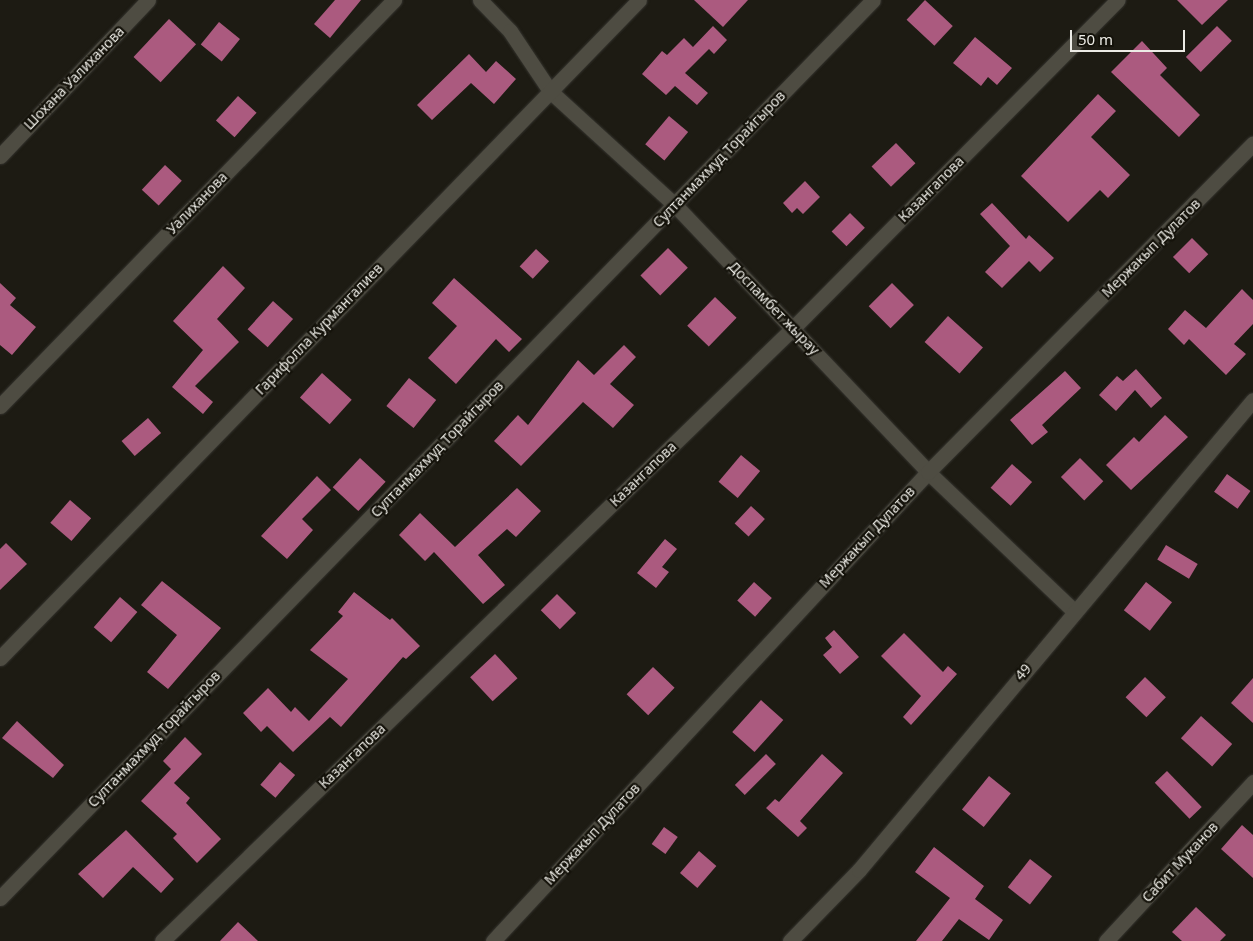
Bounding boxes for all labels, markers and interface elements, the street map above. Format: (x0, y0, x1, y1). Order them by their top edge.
scale bar (1073, 20, 1188, 52)
street label: Шохана Уалиханова (20, 23, 128, 133)
text: 50 m (1078, 29, 1113, 49)
street label: Султанмахмуд Торайгыров (649, 87, 789, 231)
street label: Казангапова (895, 153, 967, 225)
street label: Уалиханова (163, 168, 231, 238)
street label: Мержакып Дулатов (1098, 195, 1204, 301)
street label: Доспамбет жырау (725, 258, 823, 358)
street label: Гарифолла Курмангалиев (252, 260, 386, 398)
street label: Султанмахмуд Торайгыров (367, 377, 507, 521)
street label: Казангапова (606, 438, 680, 510)
street label: Мержакып Дулатов (816, 483, 918, 591)
street label: 49 (1011, 660, 1035, 684)
street label: Султанмахмуд Торайгыров (84, 667, 224, 811)
street label: Казангапова (315, 720, 389, 792)
street label: Мержакып Дулатов (541, 780, 643, 888)
street label: Сабит Муканов (1139, 818, 1221, 906)

